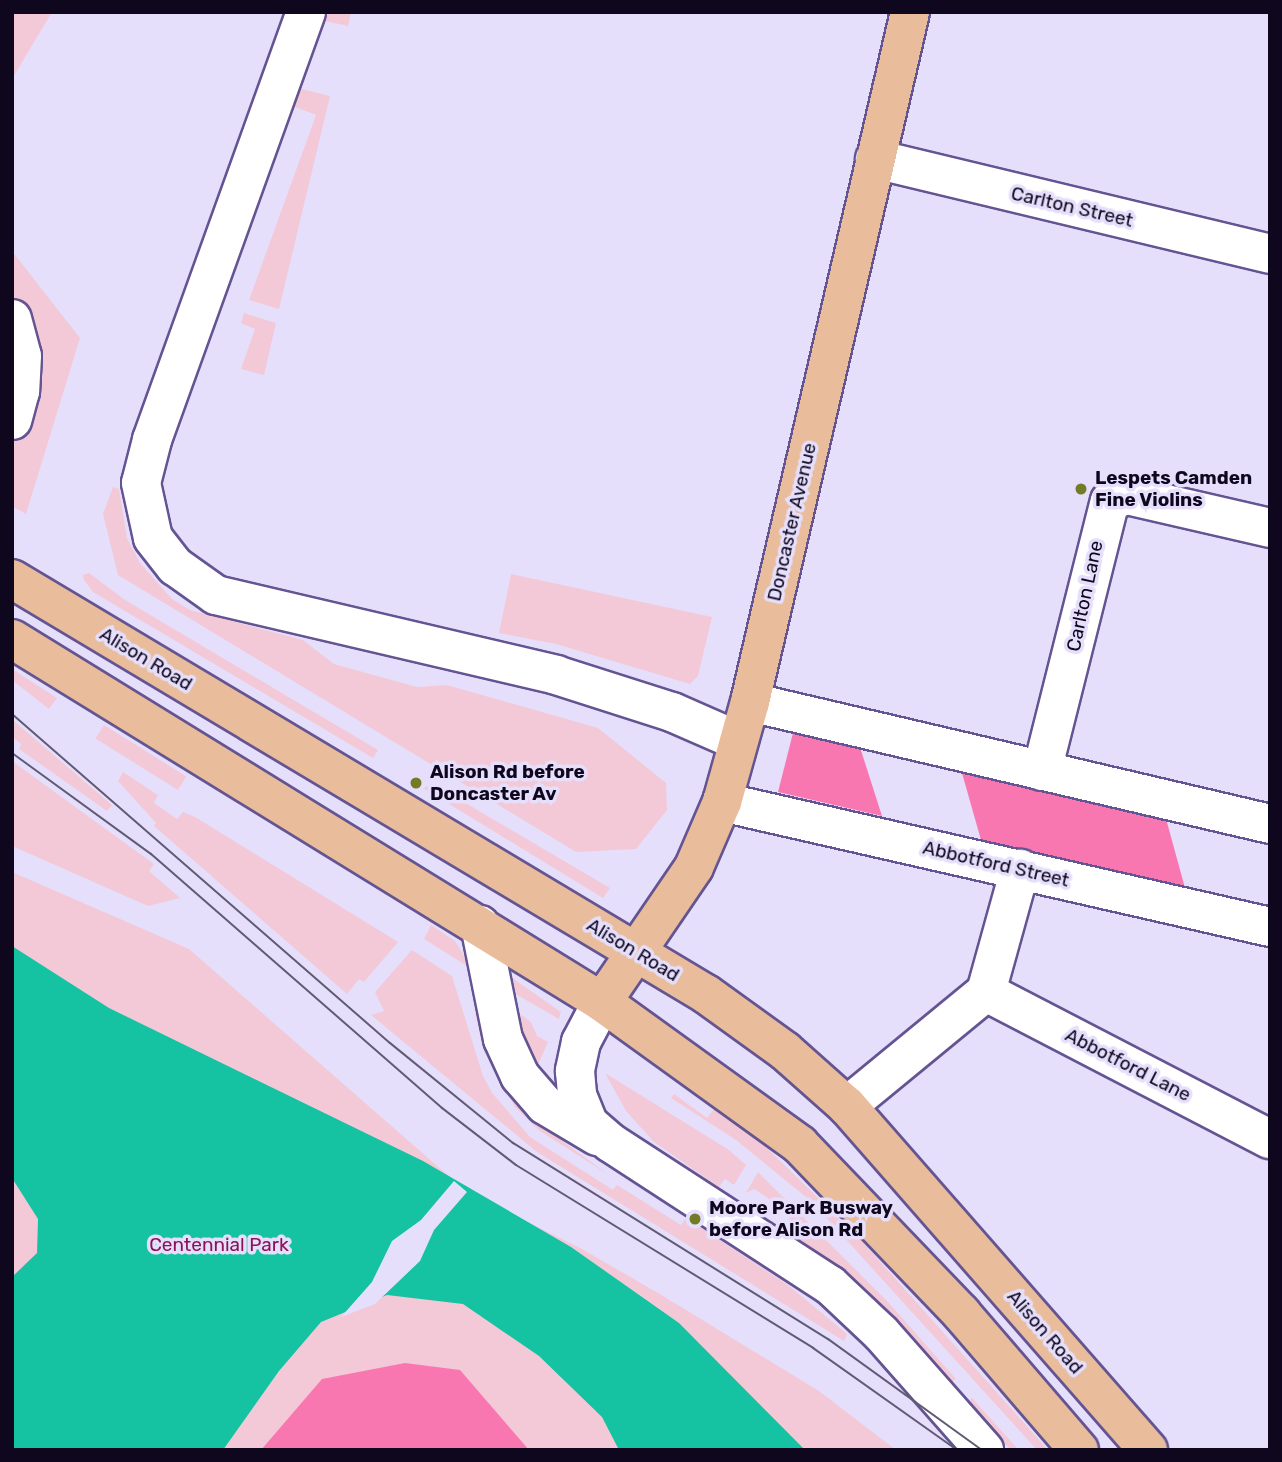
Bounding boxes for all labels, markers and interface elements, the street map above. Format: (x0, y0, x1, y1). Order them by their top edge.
street label: Carlton Street (1009, 182, 1135, 232)
street label: Doncaster Avenue (763, 440, 821, 604)
place label: Lespets Camden Fine Violins (1095, 467, 1252, 511)
marker: Lespets Camden Fine Violins (1073, 481, 1089, 497)
street label: Carlton Lane (1062, 538, 1108, 654)
street label: Alison Road (96, 623, 196, 695)
place label: Alison Rd before Doncaster Av (430, 761, 585, 805)
marker: Alison Rd before Doncaster Av (408, 775, 424, 791)
street label: Abbotford Street (921, 836, 1071, 892)
street label: Alison Road (583, 914, 683, 986)
street label: Abbotford Lane (1061, 1024, 1195, 1106)
place label: Moore Park Busway before Alison Rd (709, 1197, 893, 1241)
marker: Moore Park Busway before Alison Rd (687, 1211, 703, 1227)
park label: Centennial Park (149, 1234, 289, 1256)
street label: Alison Road (1002, 1285, 1088, 1379)

